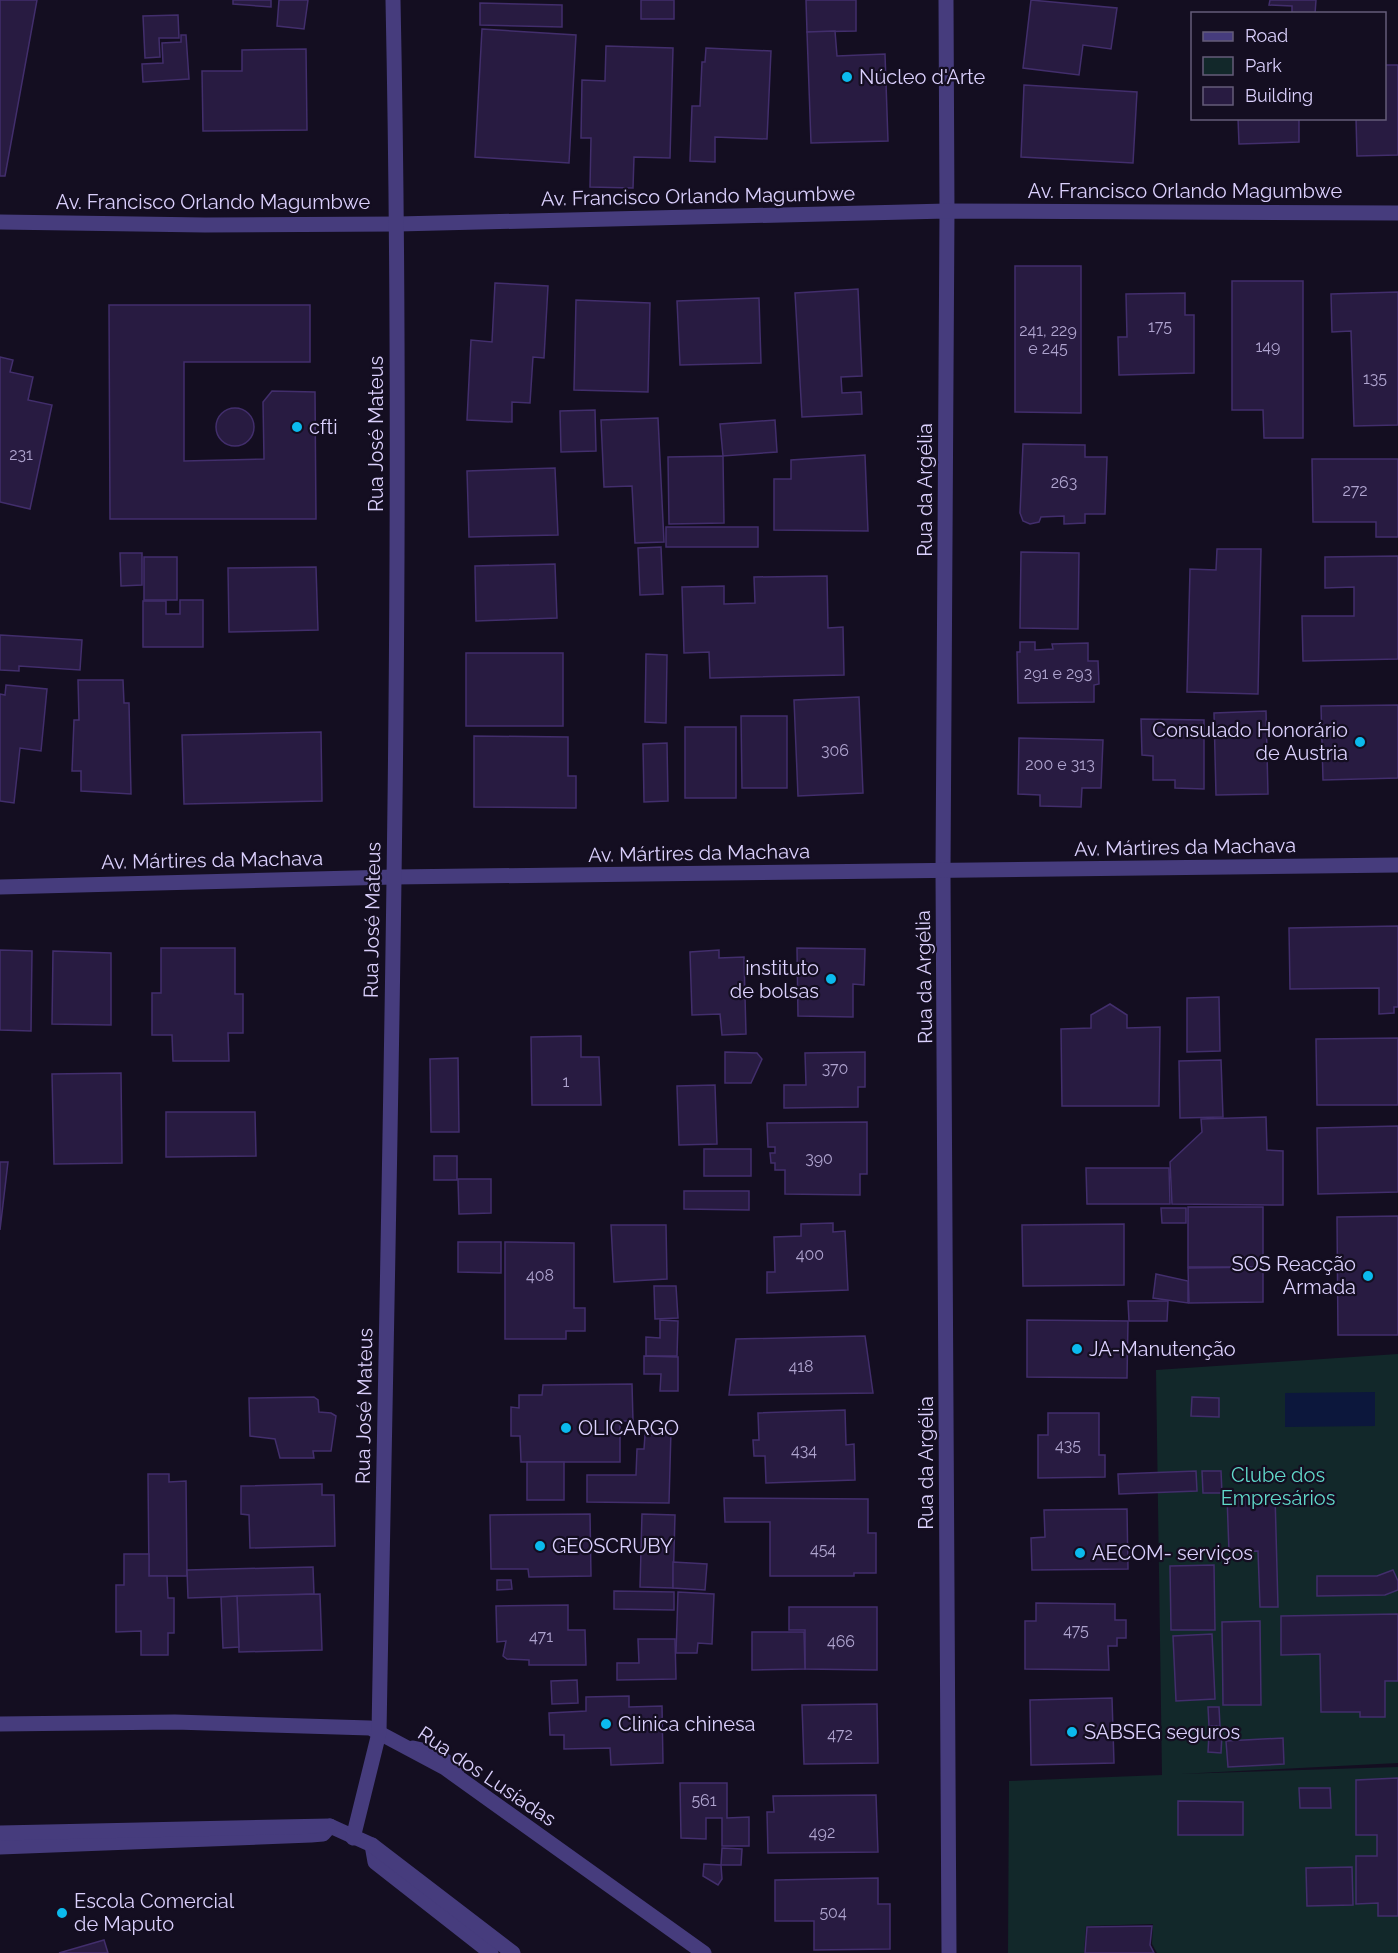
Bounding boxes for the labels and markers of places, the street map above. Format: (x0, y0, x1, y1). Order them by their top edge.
place label: Núcleo d'Arte (859, 65, 986, 89)
marker: Núcleo d'Arte (840, 70, 854, 84)
place label: cfti (309, 415, 338, 439)
marker: cfti (290, 420, 304, 434)
place label: Consulado Honorário de Austria (1152, 718, 1348, 765)
marker: Consulado Honorário de Austria (1353, 735, 1367, 749)
place label: instituto de bolsas (730, 956, 819, 1003)
marker: instituto de bolsas (824, 972, 838, 986)
place label: SOS Reacção Armada (1232, 1252, 1356, 1299)
marker: SOS Reacção Armada (1361, 1269, 1375, 1283)
place label: JA-Manutenção (1089, 1337, 1236, 1361)
marker: JA-Manutenção (1070, 1342, 1084, 1356)
place label: OLICARGO (578, 1416, 679, 1440)
marker: OLICARGO (559, 1421, 573, 1435)
place label: GEOSCRUBY (552, 1534, 673, 1558)
marker: GEOSCRUBY (533, 1539, 547, 1553)
place label: AECOM- serviços (1092, 1541, 1253, 1565)
marker: AECOM- serviços (1073, 1546, 1087, 1560)
place label: Clinica chinesa (618, 1712, 755, 1736)
marker: Clinica chinesa (599, 1717, 613, 1731)
place label: SABSEG seguros (1084, 1720, 1240, 1744)
marker: SABSEG seguros (1065, 1725, 1079, 1739)
place label: Escola Comercial de Maputo (74, 1889, 235, 1936)
marker: Escola Comercial de Maputo (55, 1906, 69, 1920)

